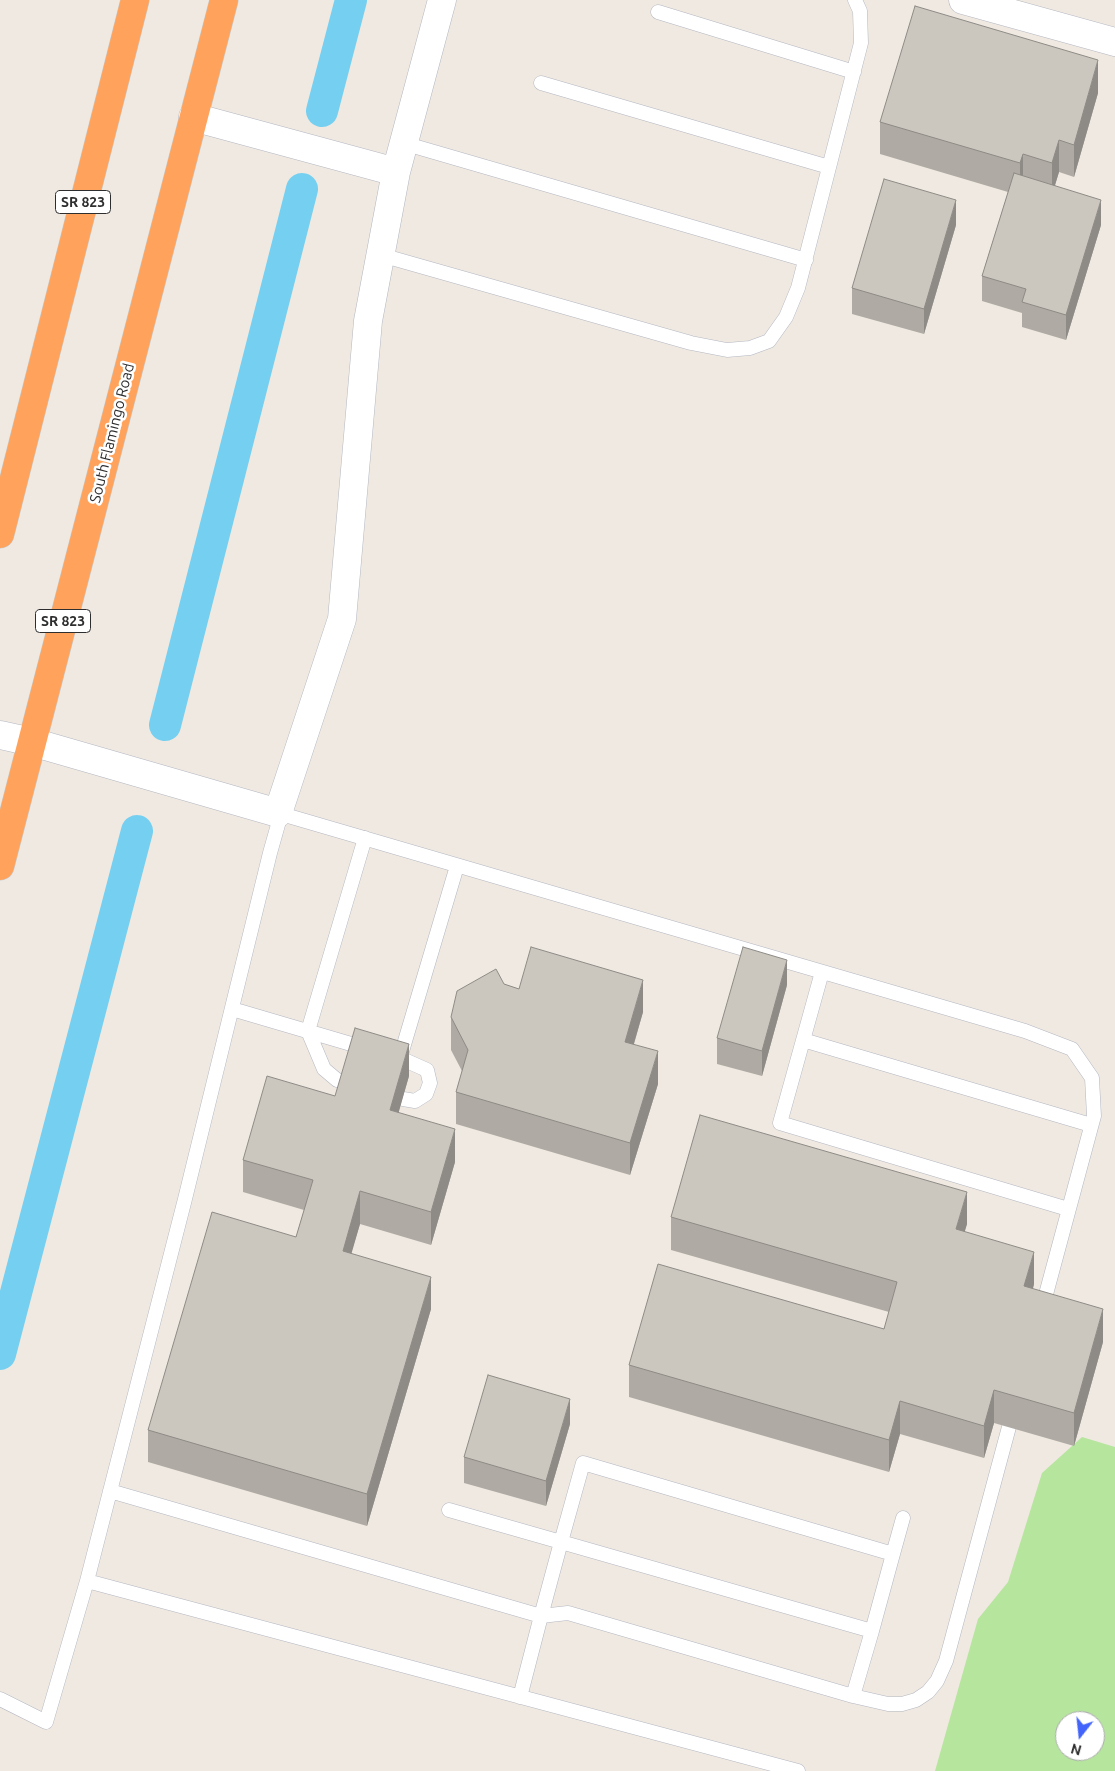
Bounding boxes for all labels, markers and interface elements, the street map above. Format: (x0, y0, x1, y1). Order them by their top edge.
road number: SR 823 (56, 190, 110, 213)
street label: South Flamingo Road (86, 361, 138, 505)
road number: SR 823 (36, 610, 90, 632)
north arrow (1055, 1711, 1105, 1761)
text: N (1069, 1740, 1083, 1759)

